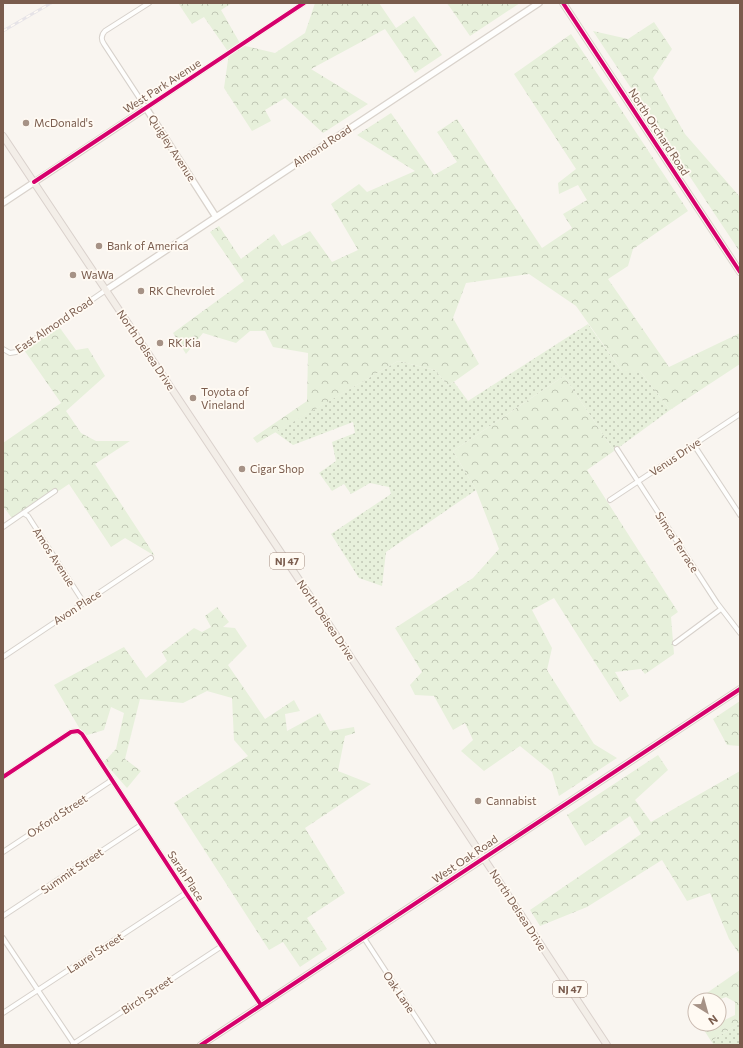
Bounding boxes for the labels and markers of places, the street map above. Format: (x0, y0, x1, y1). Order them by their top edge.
place label: McDonald's (34, 116, 93, 129)
marker: McDonald's (21, 118, 31, 128)
place label: Bank of America (107, 239, 189, 252)
marker: Bank of America (94, 241, 104, 251)
place label: WaWa (81, 268, 114, 281)
marker: WaWa (68, 270, 78, 280)
place label: RK Chevrolet (149, 284, 215, 297)
marker: RK Chevrolet (136, 286, 146, 296)
place label: RK Kia (168, 336, 201, 349)
marker: RK Kia (155, 338, 165, 348)
place label: Toyota of Vineland (201, 385, 249, 411)
marker: Toyota of Vineland (188, 393, 198, 403)
place label: Cigar Shop (250, 462, 304, 475)
marker: Cigar Shop (237, 464, 247, 474)
place label: Cannabist (486, 794, 537, 807)
marker: Cannabist (473, 796, 483, 806)

